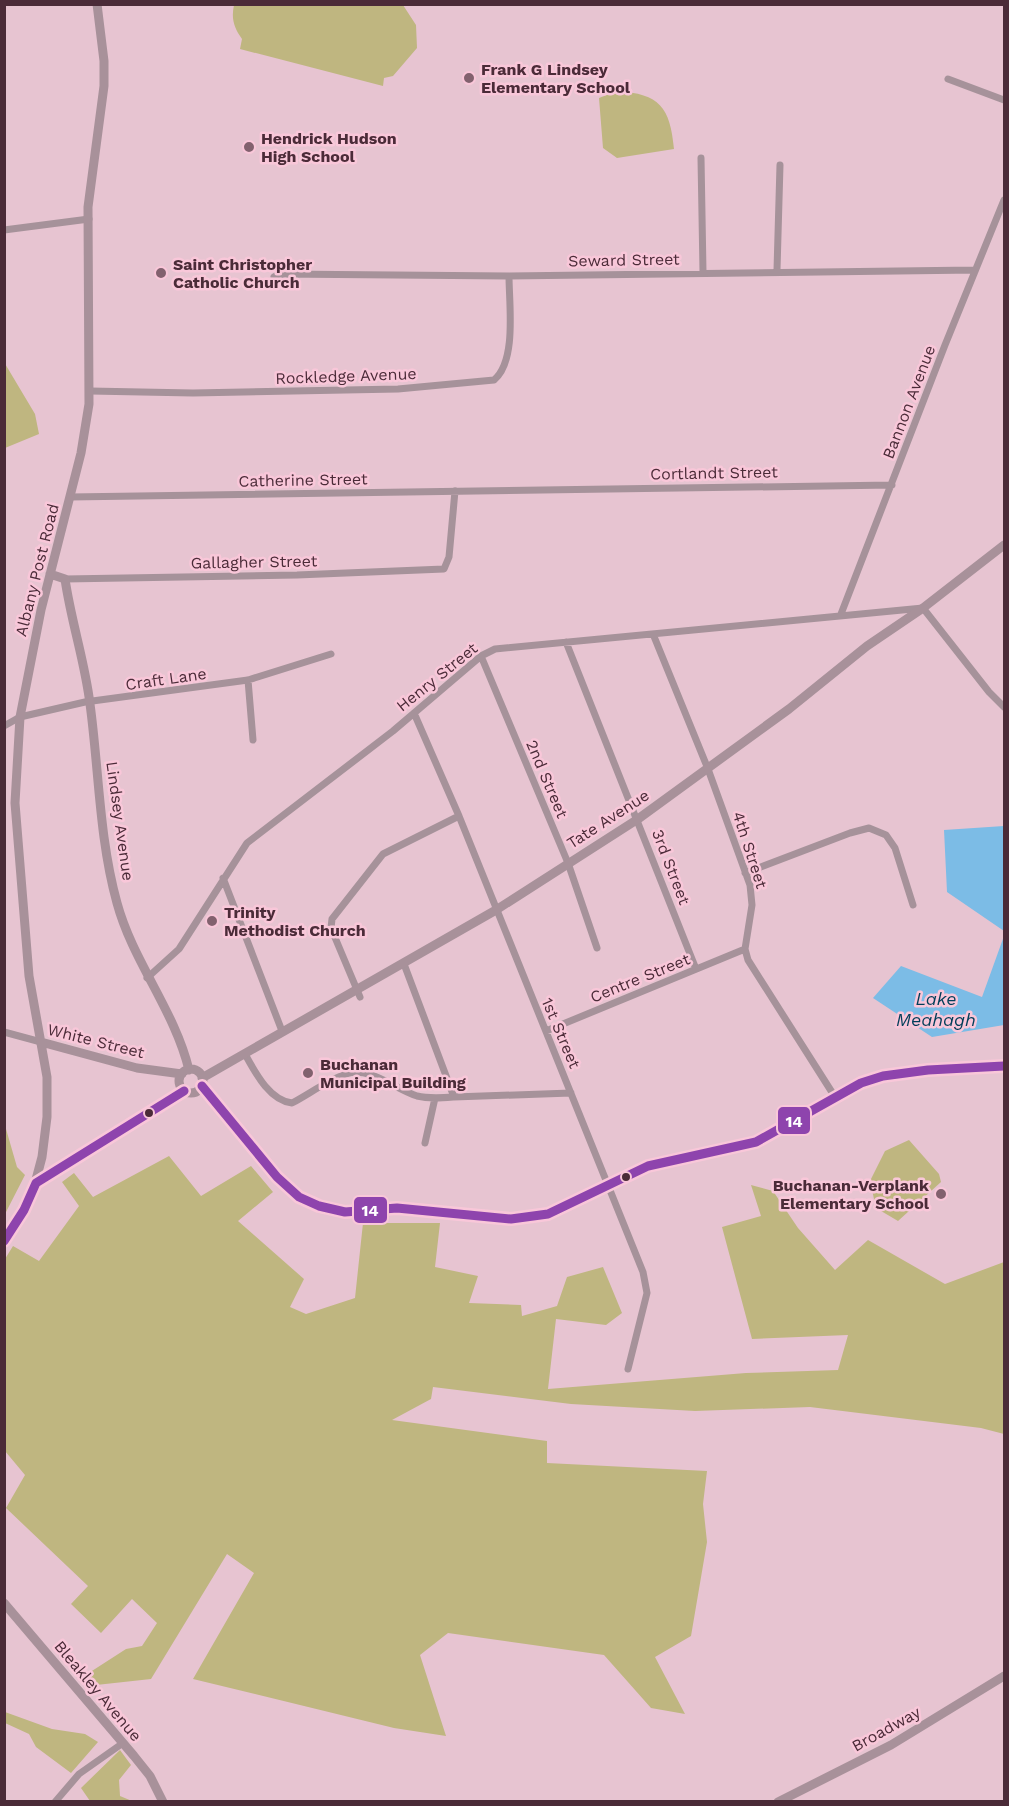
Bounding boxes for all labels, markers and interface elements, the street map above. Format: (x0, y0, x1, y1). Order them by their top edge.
place label: Frank G Lindsey Elementary School (481, 60, 631, 97)
marker: Frank G Lindsey Elementary School (462, 71, 476, 85)
place label: Hendrick Hudson High School (261, 129, 397, 166)
marker: Hendrick Hudson High School (242, 140, 256, 154)
street label: Seward Street (568, 250, 680, 270)
place label: Saint Christopher Catholic Church (173, 255, 312, 292)
marker: Saint Christopher Catholic Church (154, 266, 168, 280)
street label: Bannon Avenue (879, 342, 939, 462)
street label: Rockledge Avenue (275, 364, 417, 388)
street label: Cortlandt Street (650, 462, 778, 484)
street label: Catherine Street (238, 469, 368, 491)
street label: Albany Post Road (11, 502, 63, 638)
street label: Gallagher Street (190, 551, 318, 573)
street label: Henry Street (393, 638, 482, 715)
street label: Craft Lane (124, 664, 208, 694)
street label: 2nd Street (522, 737, 572, 821)
street label: Lindsey Avenue (102, 760, 138, 882)
street label: Tate Avenue (563, 785, 653, 853)
street label: 4th Street (729, 809, 771, 891)
street label: 3rd Street (648, 827, 694, 908)
place label: Trinity Methodist Church (224, 903, 366, 940)
marker: Trinity Methodist Church (205, 914, 219, 928)
street label: Centre Street (587, 949, 693, 1007)
water label: Lake Meahagh (896, 988, 976, 1030)
street label: 1st Street (538, 995, 585, 1071)
street label: White Street (46, 1020, 147, 1062)
place label: Buchanan Municipal Building (320, 1055, 466, 1092)
marker: Buchanan Municipal Building (301, 1066, 315, 1080)
line badge: 14 (777, 1106, 811, 1135)
unlabelled marker (143, 1107, 155, 1119)
text: 14 (785, 1112, 803, 1131)
unlabelled marker (620, 1171, 632, 1183)
place label: Buchanan-Verplank Elementary School (773, 1176, 930, 1213)
marker: Buchanan-Verplank Elementary School (934, 1187, 948, 1201)
line badge: 14 (353, 1196, 388, 1224)
text: 14 (361, 1201, 379, 1220)
street label: Bleakley Avenue (50, 1637, 146, 1745)
street label: Broadway (848, 1702, 924, 1756)

